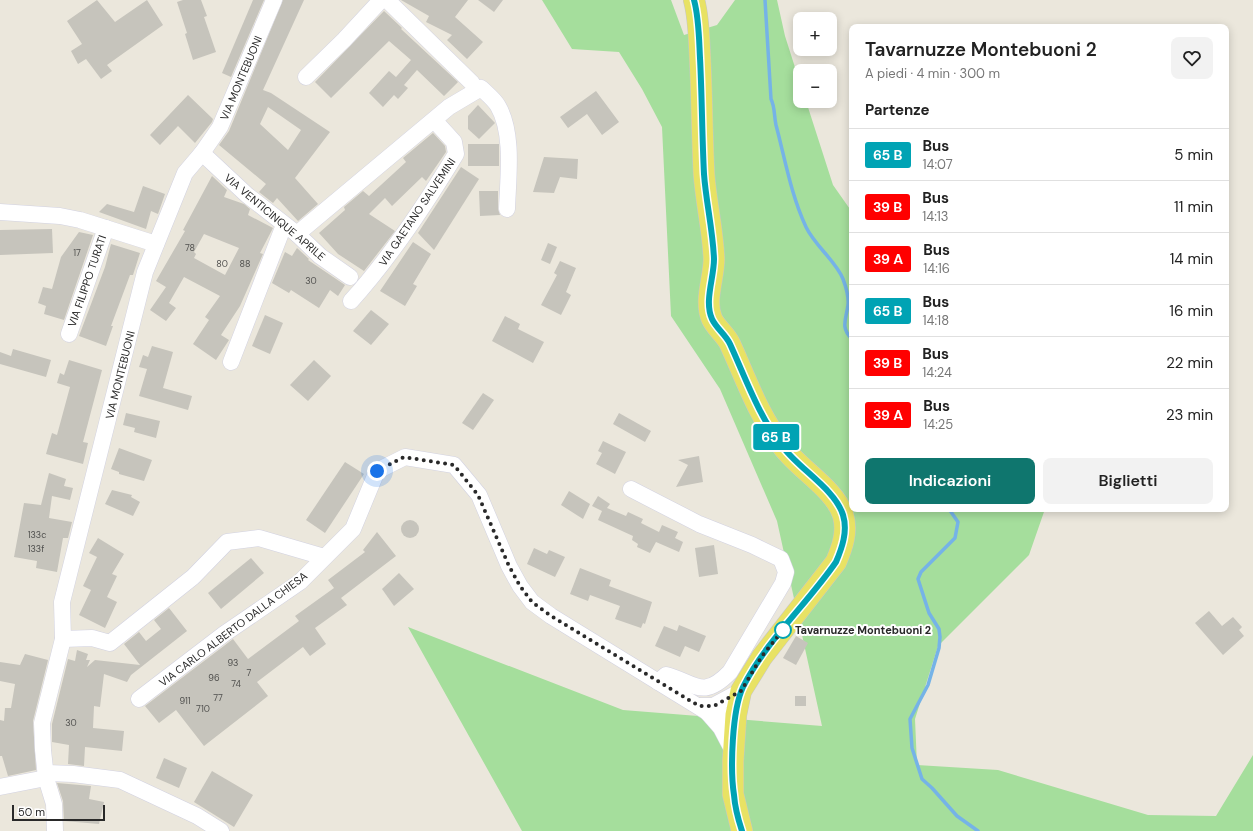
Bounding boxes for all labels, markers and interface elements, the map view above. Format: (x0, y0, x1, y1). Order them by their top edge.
map controls (793, 12, 837, 108)
button: + (793, 12, 837, 56)
street label: VIA MONTEBUONI (217, 34, 265, 122)
text: Tavarnuzze Montebuoni 2 (865, 37, 1097, 62)
button: heart (1171, 37, 1213, 79)
button: − (793, 64, 837, 108)
text: A piedi · 4 min · 300 m (865, 65, 1000, 82)
text: Partenze (865, 100, 930, 120)
text: Bus (923, 136, 949, 156)
text: 5 min (1174, 145, 1213, 165)
text: 65 B (873, 146, 903, 164)
street label: VIA GAETANO SALVEMINI (376, 155, 458, 269)
text: 14:07 (923, 156, 953, 173)
street label: VIA VENTICINQUE APRILE (222, 171, 328, 263)
text: Bus (922, 188, 949, 208)
text: 11 min (1174, 197, 1213, 217)
text: 39 B (873, 198, 902, 216)
text: 14:13 (922, 208, 949, 225)
street label: VIA FILIPPO TURATI (65, 233, 109, 329)
text: Bus (923, 240, 950, 260)
house number: 78 (185, 242, 195, 254)
house number: 17 (73, 247, 81, 259)
text: 14 min (1170, 249, 1213, 269)
text: 39 A (873, 250, 903, 268)
house number: 80 (216, 258, 228, 270)
house number: 88 (240, 258, 250, 270)
text: 14:16 (923, 260, 950, 277)
house number: 30 (305, 275, 317, 287)
text: Bus (923, 292, 949, 312)
text: 16 min (1169, 301, 1213, 321)
text: 65 B (873, 302, 903, 320)
text: 14:18 (923, 312, 949, 329)
street label: VIA MONTEBUONI (102, 329, 138, 421)
text: Bus (922, 344, 949, 364)
text: 22 min (1166, 353, 1213, 373)
text: 39 B (873, 354, 902, 372)
text: 14:24 (922, 364, 952, 381)
text: Bus (923, 396, 950, 416)
text: 23 min (1166, 405, 1213, 425)
text: 39 A (873, 406, 903, 424)
text: 14:25 (923, 416, 953, 433)
line badge: 65 B (748, 424, 804, 450)
text: 65 B (761, 428, 791, 446)
button: Indicazioni (865, 458, 1035, 504)
button: Biglietti (1043, 458, 1213, 504)
your location (367, 461, 387, 481)
house number: 133c (28, 529, 46, 541)
house number: 133f (28, 543, 44, 555)
street label: VIA CARLO ALBERTO DALLA CHIESA (156, 569, 310, 689)
marker: Tavarnuzze Montebuoni 2 (774, 621, 792, 639)
place label: Tavarnuzze Montebuoni 2 (795, 623, 931, 637)
house number: 93 (228, 657, 238, 669)
house number: 7 (247, 667, 252, 679)
house number: 96 (208, 672, 220, 684)
house number: 74 (231, 678, 241, 690)
house number: 77 (213, 692, 223, 704)
house number: 911 (179, 695, 191, 707)
house number: 710 (196, 703, 210, 715)
house number: 30 (65, 717, 77, 729)
scale bar (12, 803, 105, 822)
text: 50 m (18, 805, 45, 819)

